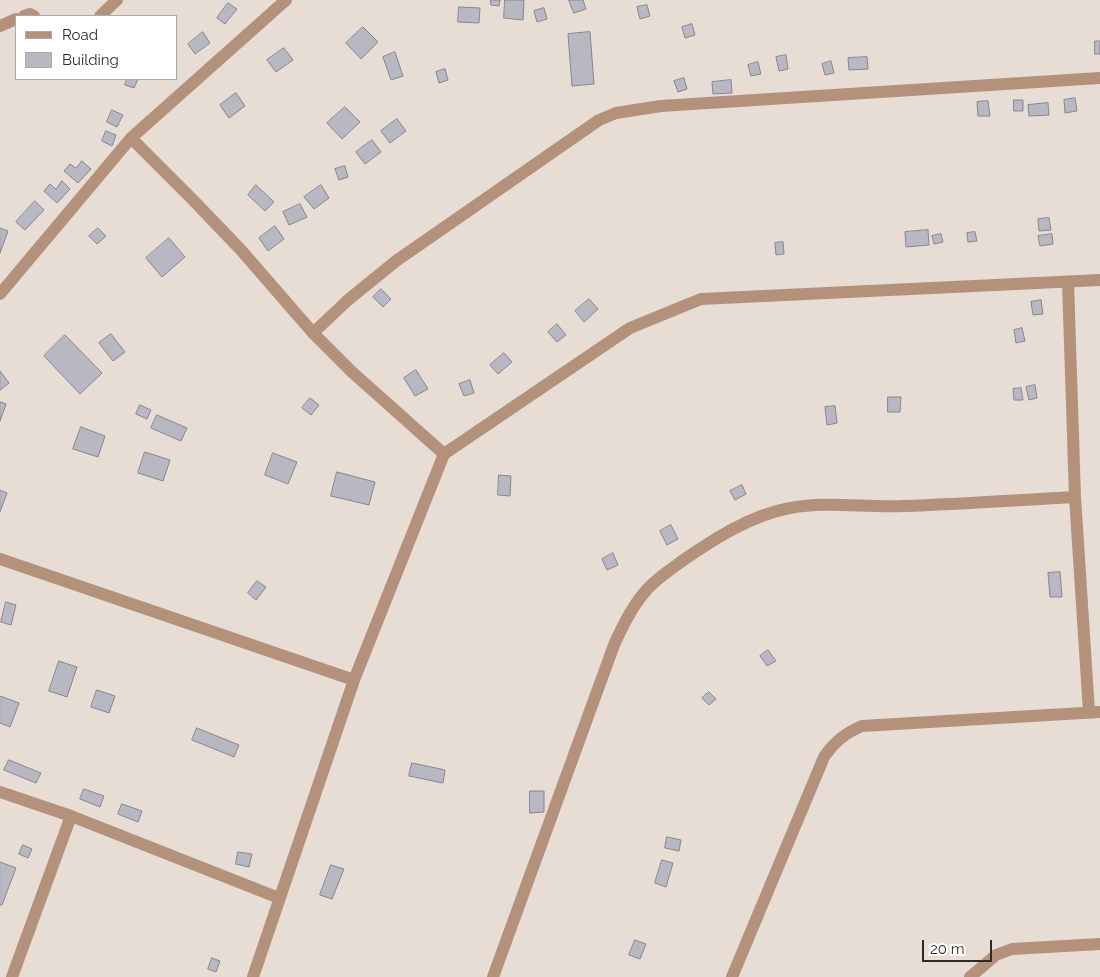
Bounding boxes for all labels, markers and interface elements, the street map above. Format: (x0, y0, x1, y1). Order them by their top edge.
legend (15, 15, 178, 80)
text: Road (62, 26, 98, 44)
text: Building (62, 51, 119, 69)
scale bar (925, 930, 995, 962)
text: 20 m (930, 940, 965, 958)

